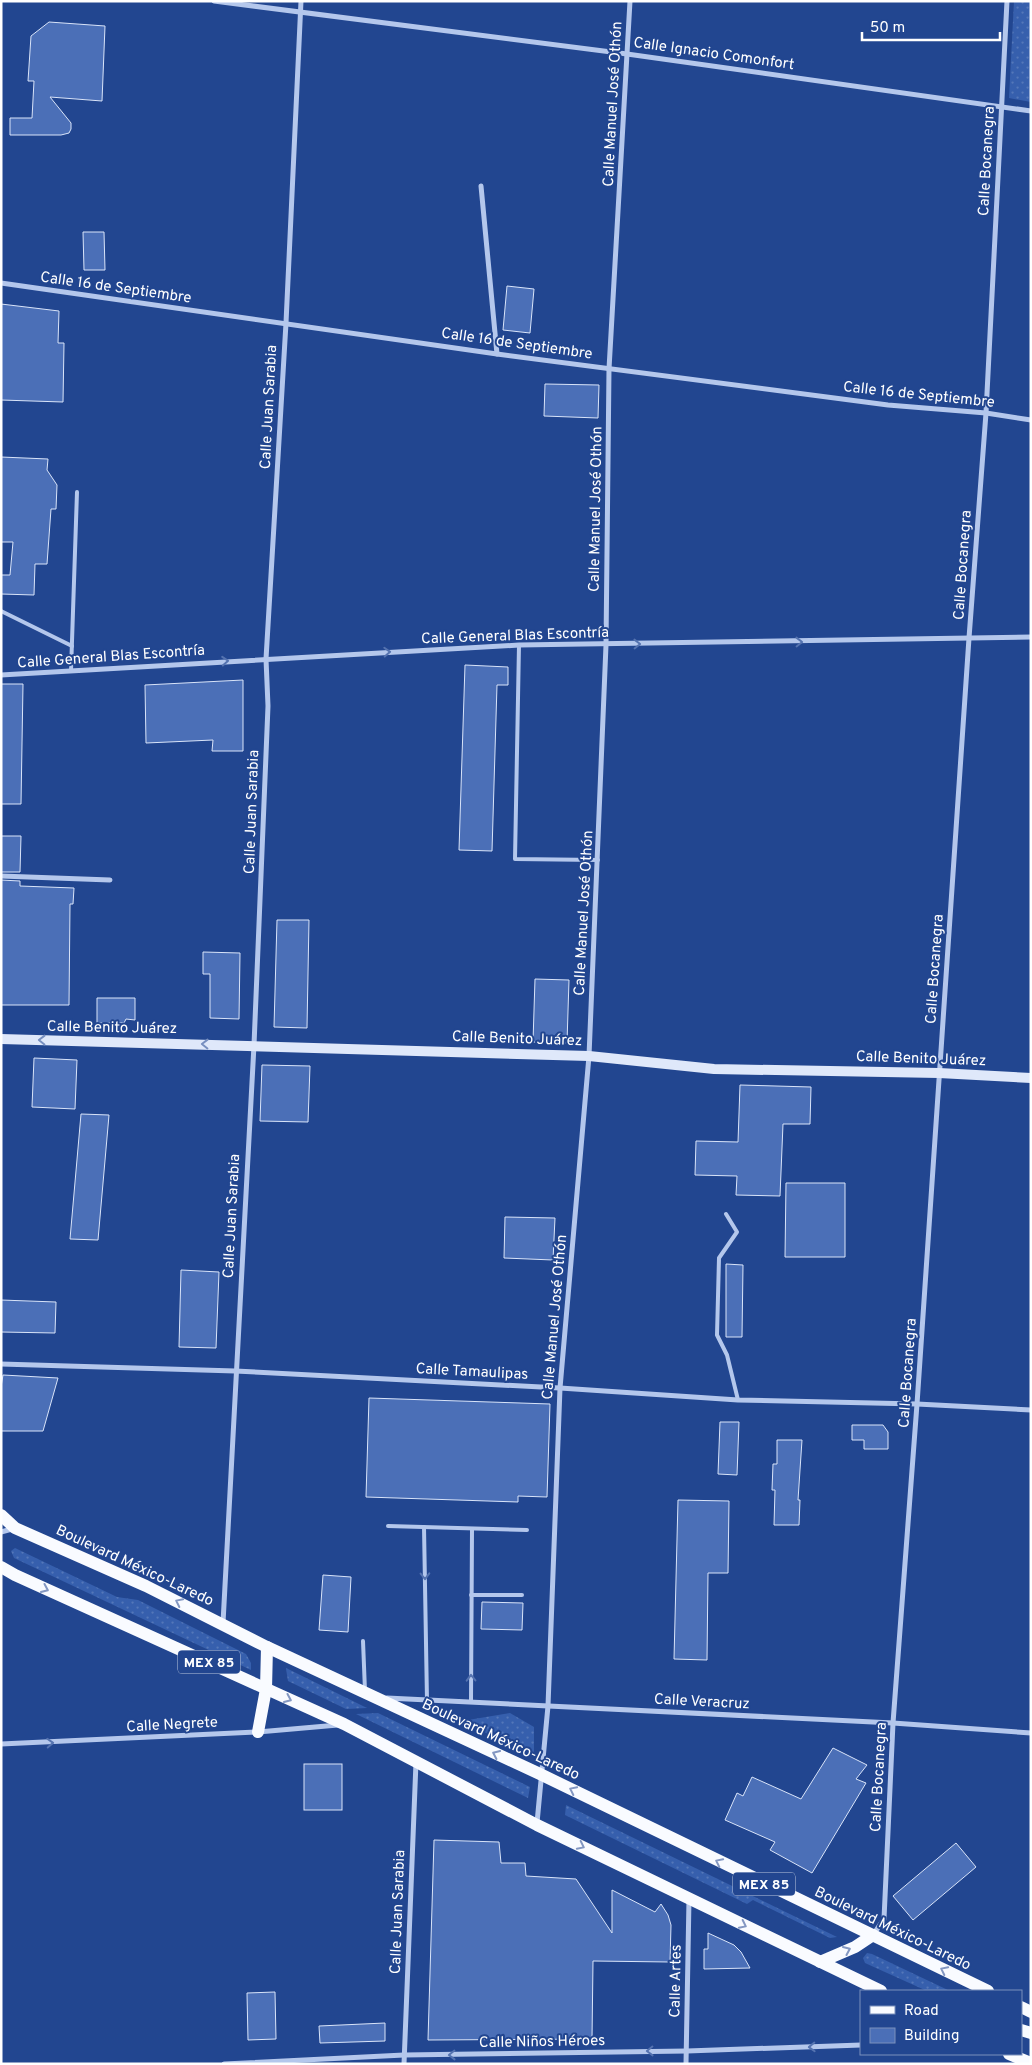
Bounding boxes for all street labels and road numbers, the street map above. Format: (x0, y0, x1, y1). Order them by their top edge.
street label: Calle Manuel José Othón (600, 21, 627, 187)
street label: Calle Ignacio Comonfort (632, 34, 795, 75)
street label: Calle Bocanegra (975, 106, 1000, 217)
street label: Calle 16 de Septiembre (39, 268, 193, 308)
street label: Calle 16 de Septiembre (440, 324, 594, 364)
street label: Calle Juan Sarabia (257, 344, 282, 470)
street label: Calle 16 de Septiembre (842, 378, 996, 413)
street label: Calle Manuel José Othón (586, 426, 607, 592)
street label: Calle Bocanegra (950, 510, 977, 621)
street label: Calle General Blas Escontría (421, 624, 609, 649)
street label: Calle General Blas Escontría (17, 641, 205, 674)
street label: Calle Juan Sarabia (241, 750, 264, 875)
street label: Calle Manuel José Othón (571, 830, 598, 996)
street label: Calle Bocanegra (922, 914, 949, 1025)
street label: Calle Benito Juárez (47, 1018, 177, 1039)
street label: Calle Benito Juárez (451, 1028, 582, 1051)
street label: Calle Benito Juárez (855, 1048, 986, 1071)
street label: Calle Juan Sarabia (220, 1153, 245, 1279)
street label: Calle Manuel José Othón (539, 1234, 572, 1401)
street label: Calle Bocanegra (895, 1318, 922, 1429)
street label: Calle Tamaulipas (415, 1360, 529, 1385)
street label: Boulevard México-Laredo (52, 1521, 216, 1611)
road number: MEX 85 (178, 1650, 240, 1674)
street label: Calle Veracruz (654, 1691, 750, 1714)
street label: Boulevard México-Laredo (418, 1695, 582, 1785)
street label: Calle Negrete (126, 1714, 218, 1737)
street label: Calle Bocanegra (867, 1722, 892, 1833)
street label: Calle Juan Sarabia (387, 1850, 410, 1975)
road number: MEX 85 (733, 1872, 795, 1896)
street label: Boulevard México-Laredo (811, 1883, 974, 1976)
street label: Calle Artes (666, 1944, 687, 2018)
street label: Calle Niños Héroes (479, 2032, 605, 2053)

